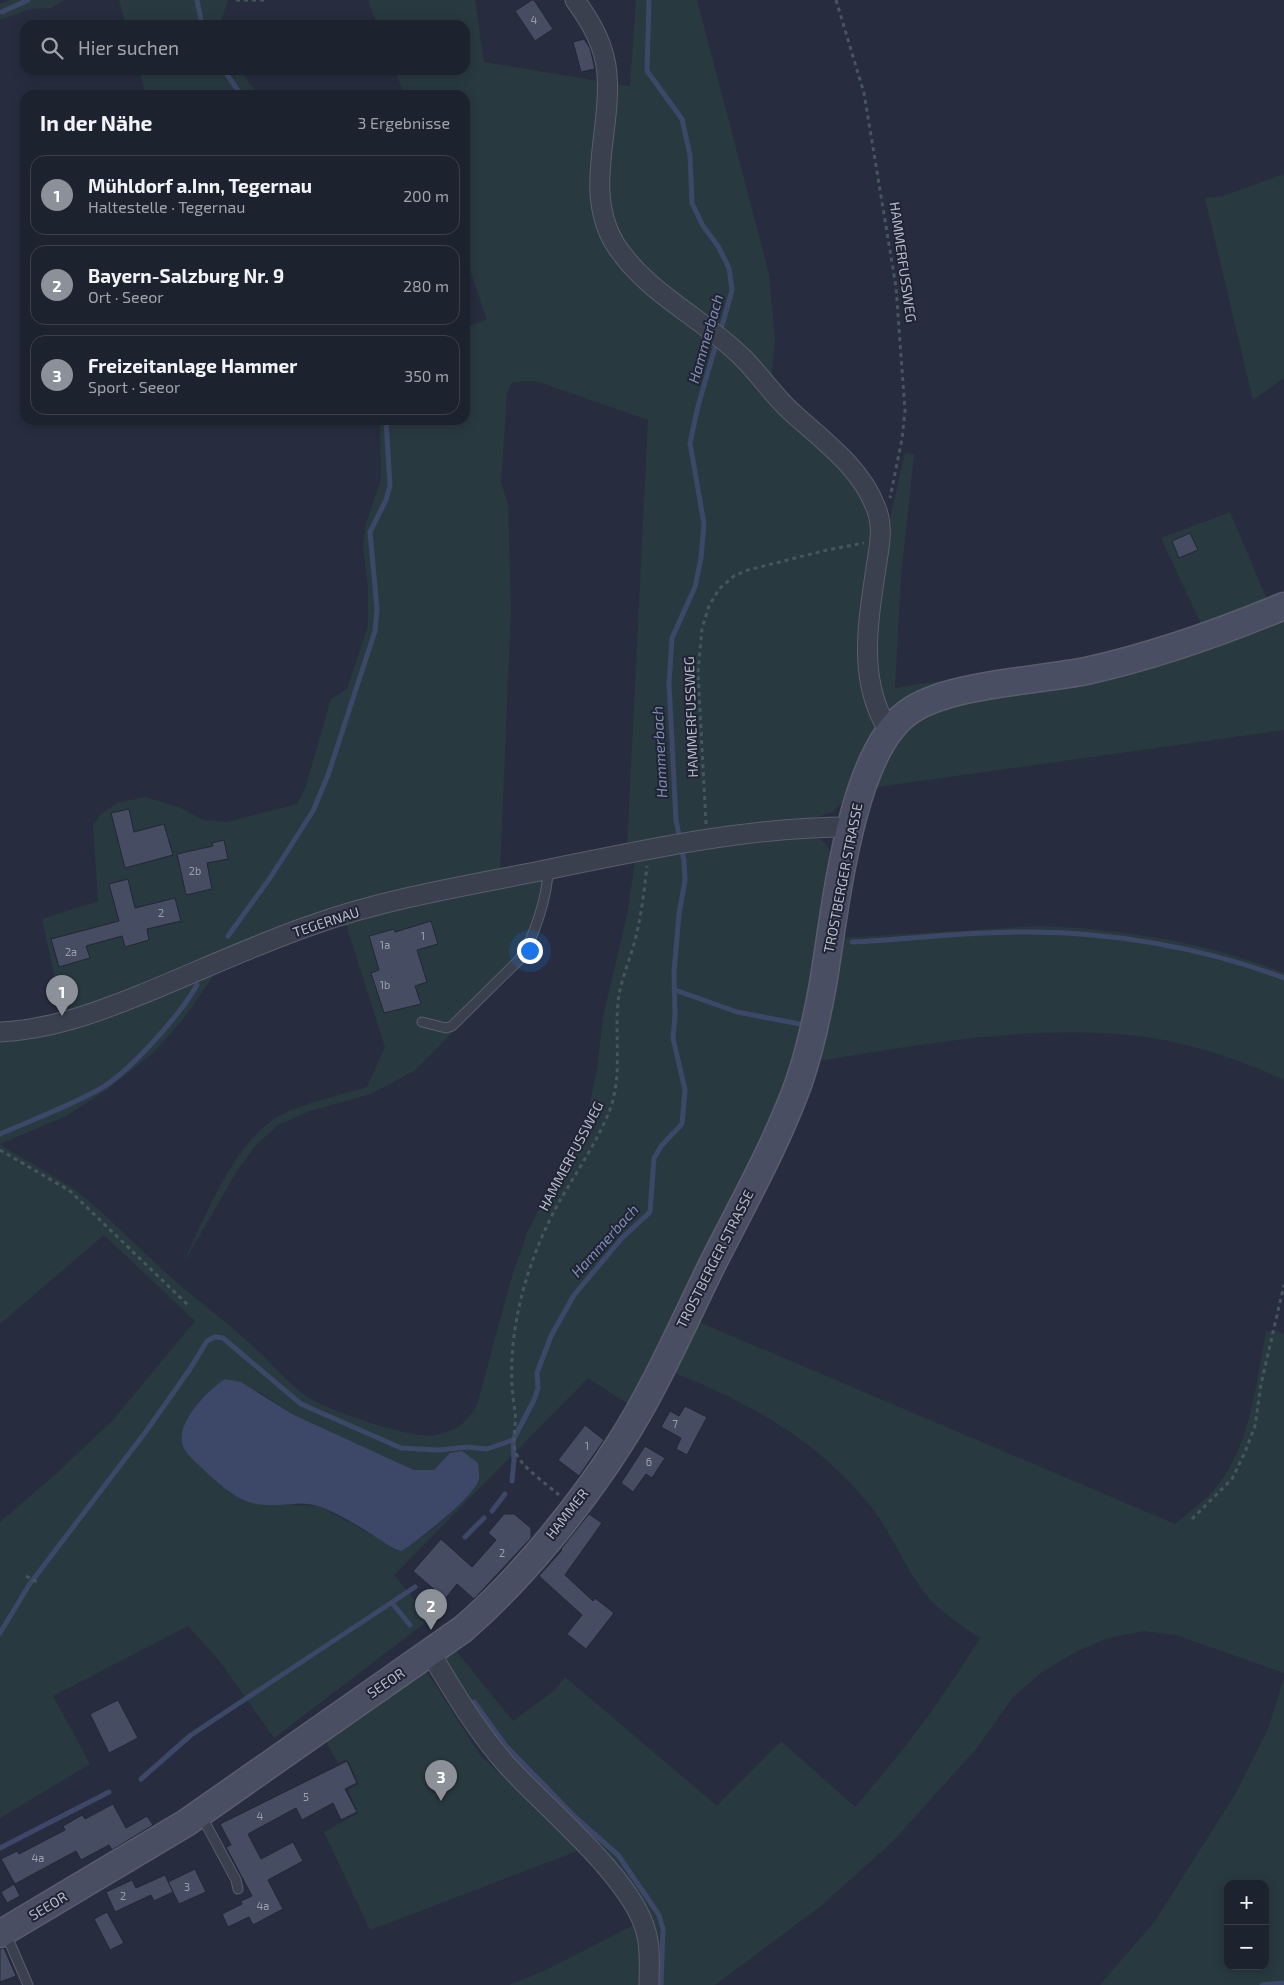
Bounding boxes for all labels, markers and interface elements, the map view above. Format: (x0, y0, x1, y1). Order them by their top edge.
house number: 4 (531, 13, 538, 26)
search box (20, 20, 470, 75)
icon: search (38, 34, 66, 62)
text: Hier suchen (78, 36, 179, 59)
text: In der Nähe (40, 110, 152, 135)
text: 3 Ergebnisse (358, 113, 450, 132)
text: Mühldorf a.Inn, Tegernau (88, 174, 312, 197)
text: 1 (54, 186, 60, 205)
text: 200 m (403, 186, 449, 205)
text: Haltestelle · Tegernau (88, 197, 245, 216)
street label: HAMMERFUSSWEG (887, 201, 920, 323)
text: Bayern-Salzburg Nr. 9 (88, 264, 284, 287)
text: 2 (52, 276, 62, 295)
text: 280 m (403, 276, 449, 295)
text: Ort · Seeor (88, 287, 164, 306)
water label: Hammerbach (684, 292, 726, 385)
text: Freizeitanlage Hammer (88, 354, 297, 377)
text: 3 (52, 366, 62, 385)
text: 350 m (404, 366, 449, 385)
text: Sport · Seeor (88, 377, 180, 396)
street label: HAMMERFUSSWEG (680, 656, 701, 778)
water label: Hammerbach (648, 706, 670, 798)
street label: TROSTBERGER STRASSE (820, 801, 865, 954)
house number: 2b (189, 864, 201, 877)
street label: TEGERNAU (290, 903, 361, 940)
house number: 2 (158, 906, 164, 919)
house number: 1 (421, 929, 425, 942)
house number: 1a (380, 938, 390, 951)
your location (517, 938, 543, 964)
house number: 2a (65, 945, 77, 958)
pin: 1 (46, 975, 78, 1016)
house number: 1b (380, 978, 390, 991)
street label: HAMMERFUSSWEG (535, 1098, 607, 1213)
street label: TROSTBERGER STRASSE (672, 1187, 757, 1331)
water label: Hammerbach (567, 1200, 642, 1281)
house number: 7 (672, 1417, 678, 1430)
house number: 1 (585, 1439, 589, 1452)
house number: 6 (646, 1455, 652, 1468)
street label: HAMMER (542, 1485, 592, 1542)
house number: 2 (499, 1546, 505, 1559)
pin: 2 (415, 1589, 447, 1630)
street label: SEEOR (364, 1664, 408, 1701)
pin: 3 (425, 1760, 457, 1801)
house number: 5 (303, 1790, 309, 1803)
house number: 4 (257, 1809, 264, 1822)
house number: 4a (32, 1851, 44, 1864)
house number: 3 (184, 1880, 190, 1893)
map controls (1224, 1880, 1269, 1970)
button: + (1224, 1880, 1269, 1925)
street label: SEEOR (26, 1887, 70, 1924)
house number: 2 (120, 1889, 126, 1902)
house number: 4a (257, 1899, 269, 1912)
button: − (1224, 1925, 1269, 1970)

